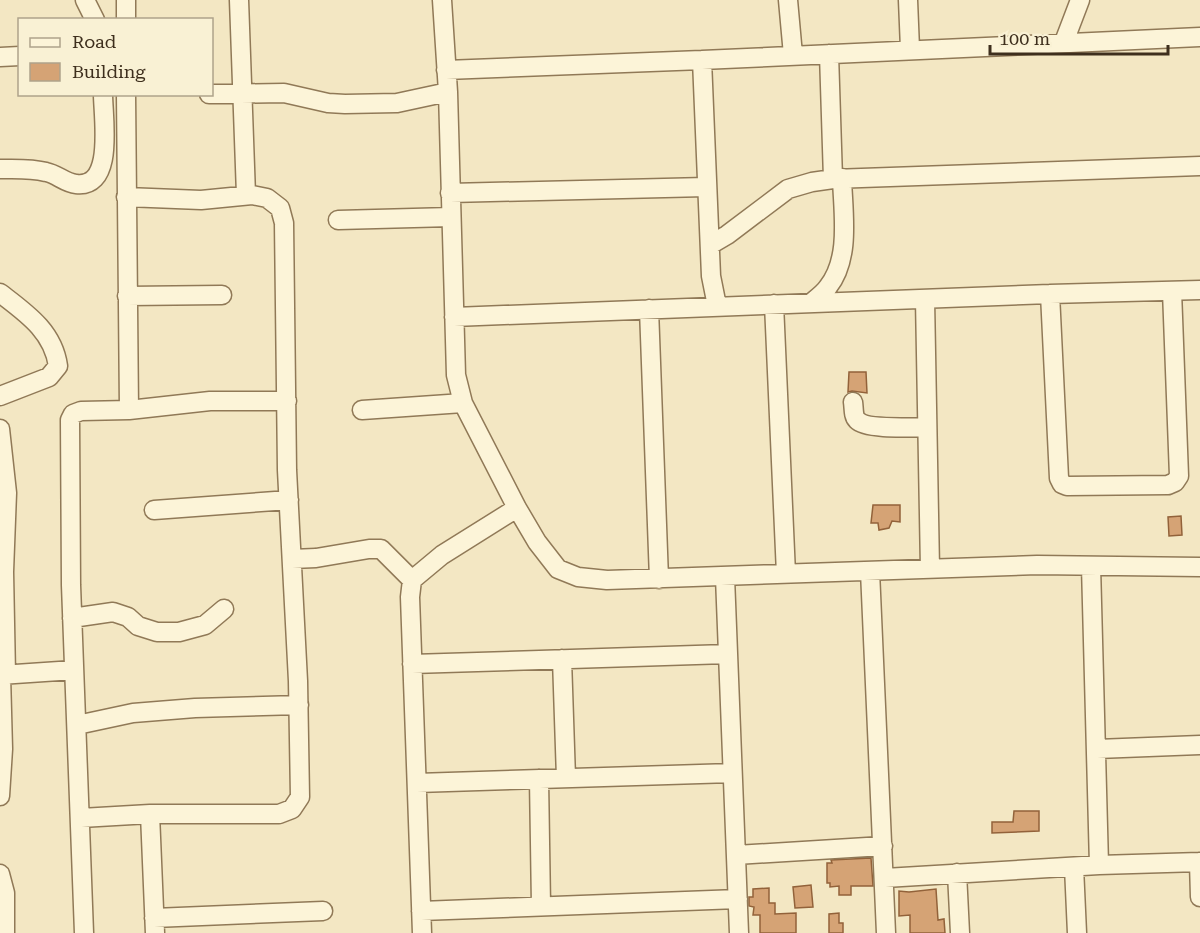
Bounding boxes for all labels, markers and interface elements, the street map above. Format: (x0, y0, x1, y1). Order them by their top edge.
legend (18, 18, 213, 96)
scale bar (990, 18, 1168, 56)
text: 100 m (999, 28, 1050, 49)
text: Road (72, 31, 117, 52)
text: Building (72, 61, 146, 82)

